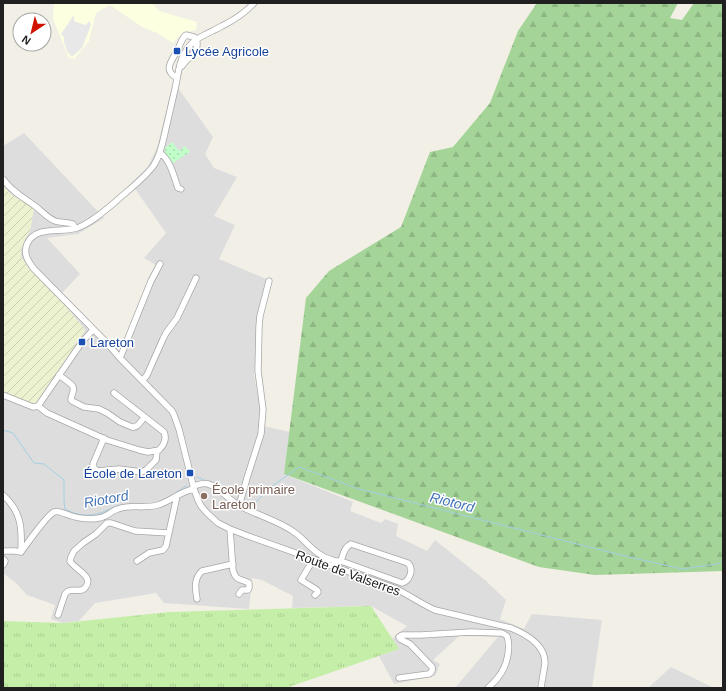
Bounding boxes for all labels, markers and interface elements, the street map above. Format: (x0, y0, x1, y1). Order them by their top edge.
north arrow (12, 12, 52, 52)
text: N (20, 33, 33, 47)
place label: Lycée Agricole (185, 44, 269, 59)
marker: Lycée Agricole (172, 46, 182, 56)
place label: Lareton (90, 335, 134, 350)
marker: Lareton (77, 337, 87, 347)
place label: École de Lareton (84, 466, 182, 481)
marker: École de Lareton (185, 468, 195, 478)
place label: École primaire Lareton (212, 482, 295, 512)
water label: Riotord (82, 487, 131, 511)
water label: Riotord (428, 489, 477, 516)
marker: École primaire Lareton (199, 491, 209, 501)
street label: Route de Valserres (294, 547, 403, 599)

